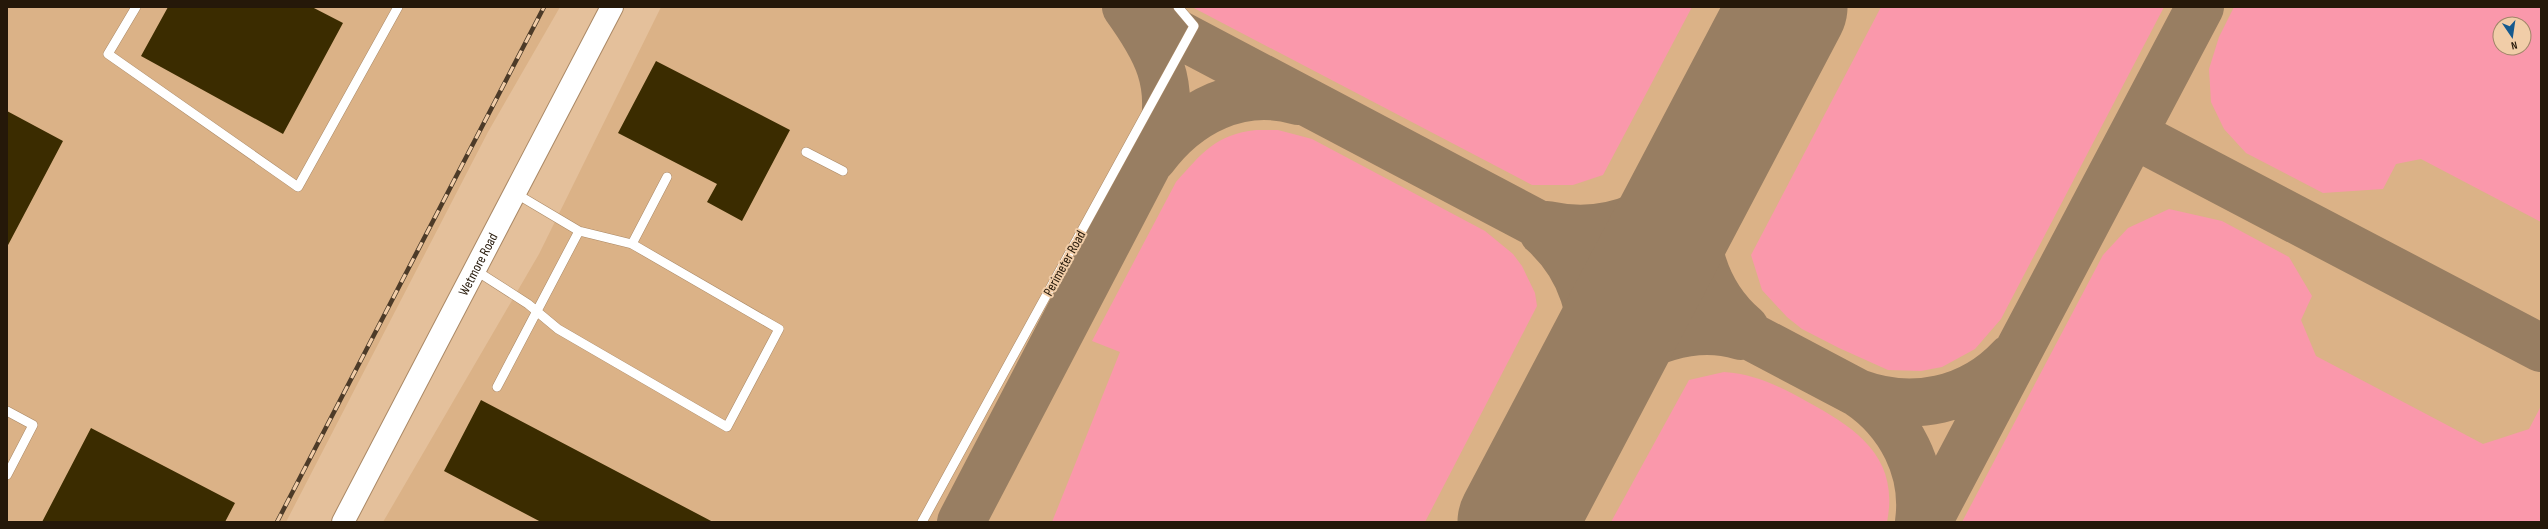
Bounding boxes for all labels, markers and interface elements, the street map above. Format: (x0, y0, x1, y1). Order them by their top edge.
north arrow (2492, 16, 2532, 56)
text: N (2510, 38, 2518, 52)
street label: Perimeter Road (1040, 227, 1089, 299)
street label: Wetmore Road (455, 230, 502, 299)

